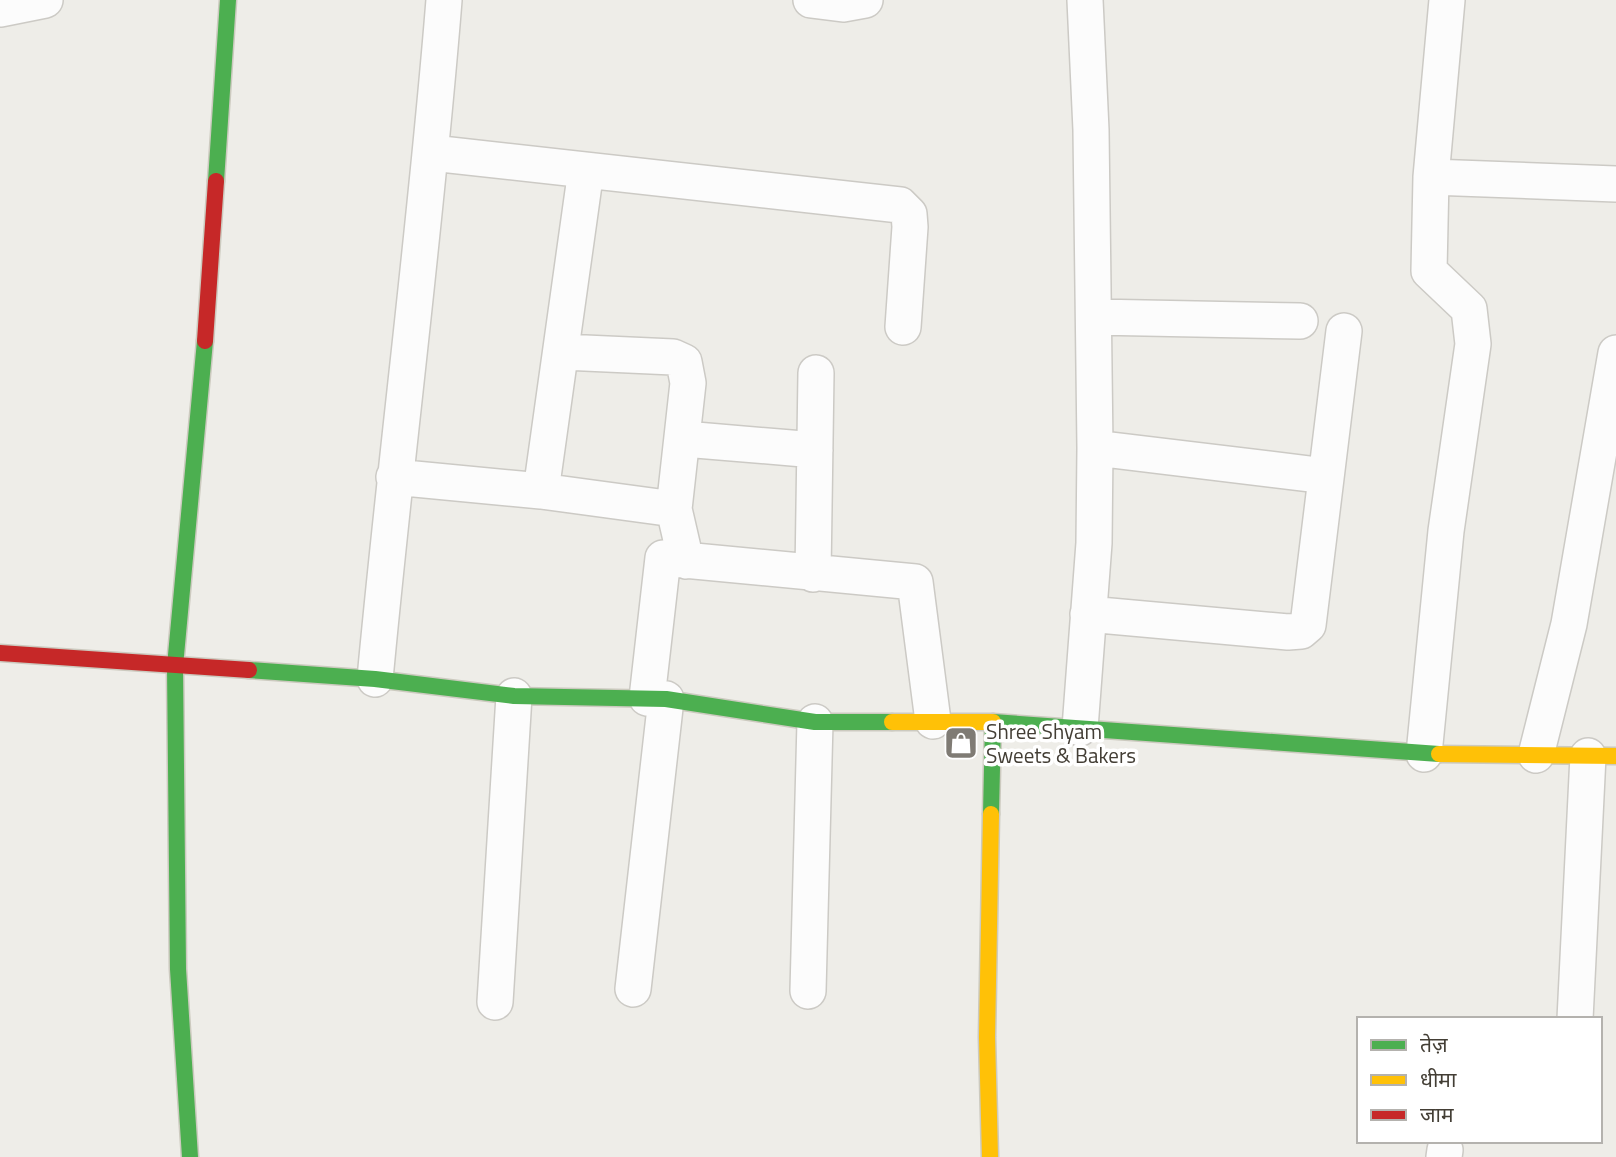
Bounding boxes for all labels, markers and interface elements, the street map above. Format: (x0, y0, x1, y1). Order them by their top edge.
place label: Shree Shyam Sweets & Bakers (986, 715, 1136, 771)
shop icon: Shree Shyam Sweets & Bakers (942, 724, 980, 762)
legend (1357, 1017, 1602, 1143)
text: तेज़ (1420, 1028, 1448, 1060)
text: धीमा (1420, 1063, 1457, 1095)
text: जाम (1420, 1098, 1454, 1130)

